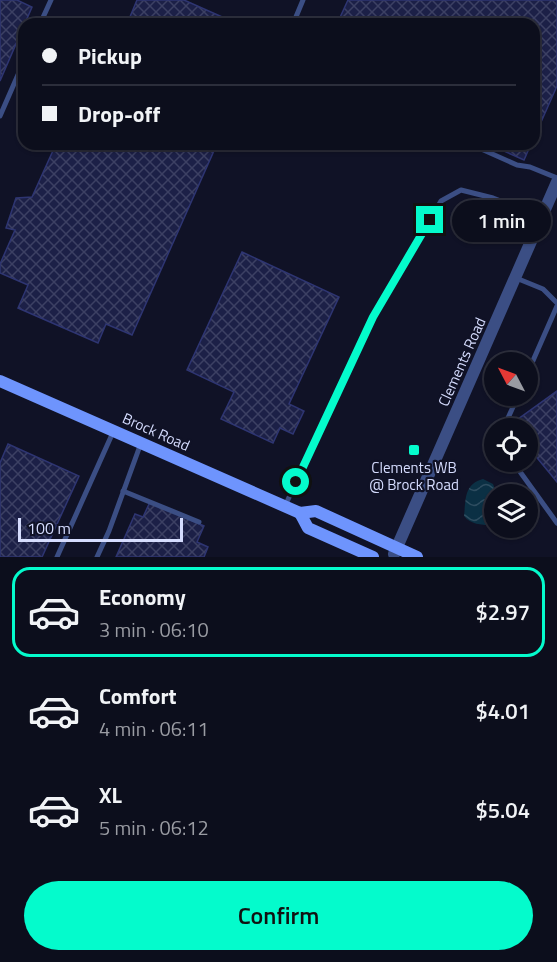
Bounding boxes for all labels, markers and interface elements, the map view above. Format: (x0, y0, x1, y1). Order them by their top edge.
text: Pickup (78, 39, 142, 73)
text: Drop-off (78, 97, 160, 131)
callout: 1 min (451, 199, 550, 241)
text: 1 min (477, 205, 526, 236)
route end (416, 206, 443, 233)
street label: Clements Road (432, 314, 491, 410)
north arrow (484, 352, 538, 406)
map controls (484, 352, 538, 538)
street label: Brock Road (119, 406, 194, 457)
button: locate (484, 418, 538, 472)
marker: Clements WB @ Brock Road (407, 443, 421, 457)
place label: Clements WB @ Brock Road (369, 456, 459, 496)
route start (282, 468, 309, 495)
button: layers (484, 484, 538, 538)
scale bar (18, 515, 183, 542)
text: 100 m (27, 516, 71, 540)
text: Economy (99, 580, 186, 614)
icon: car (27, 585, 81, 639)
text: $2.97 (475, 595, 530, 629)
text: 3 min · 06:10 (99, 614, 209, 645)
text: Comfort (99, 679, 177, 713)
icon: car (27, 684, 81, 738)
text: $4.01 (475, 694, 530, 728)
text: 4 min · 06:11 (99, 713, 209, 744)
text: XL (99, 778, 122, 812)
icon: car (27, 783, 81, 837)
text: $5.04 (475, 793, 530, 827)
text: 5 min · 06:12 (99, 812, 209, 843)
button: Confirm (24, 881, 533, 950)

